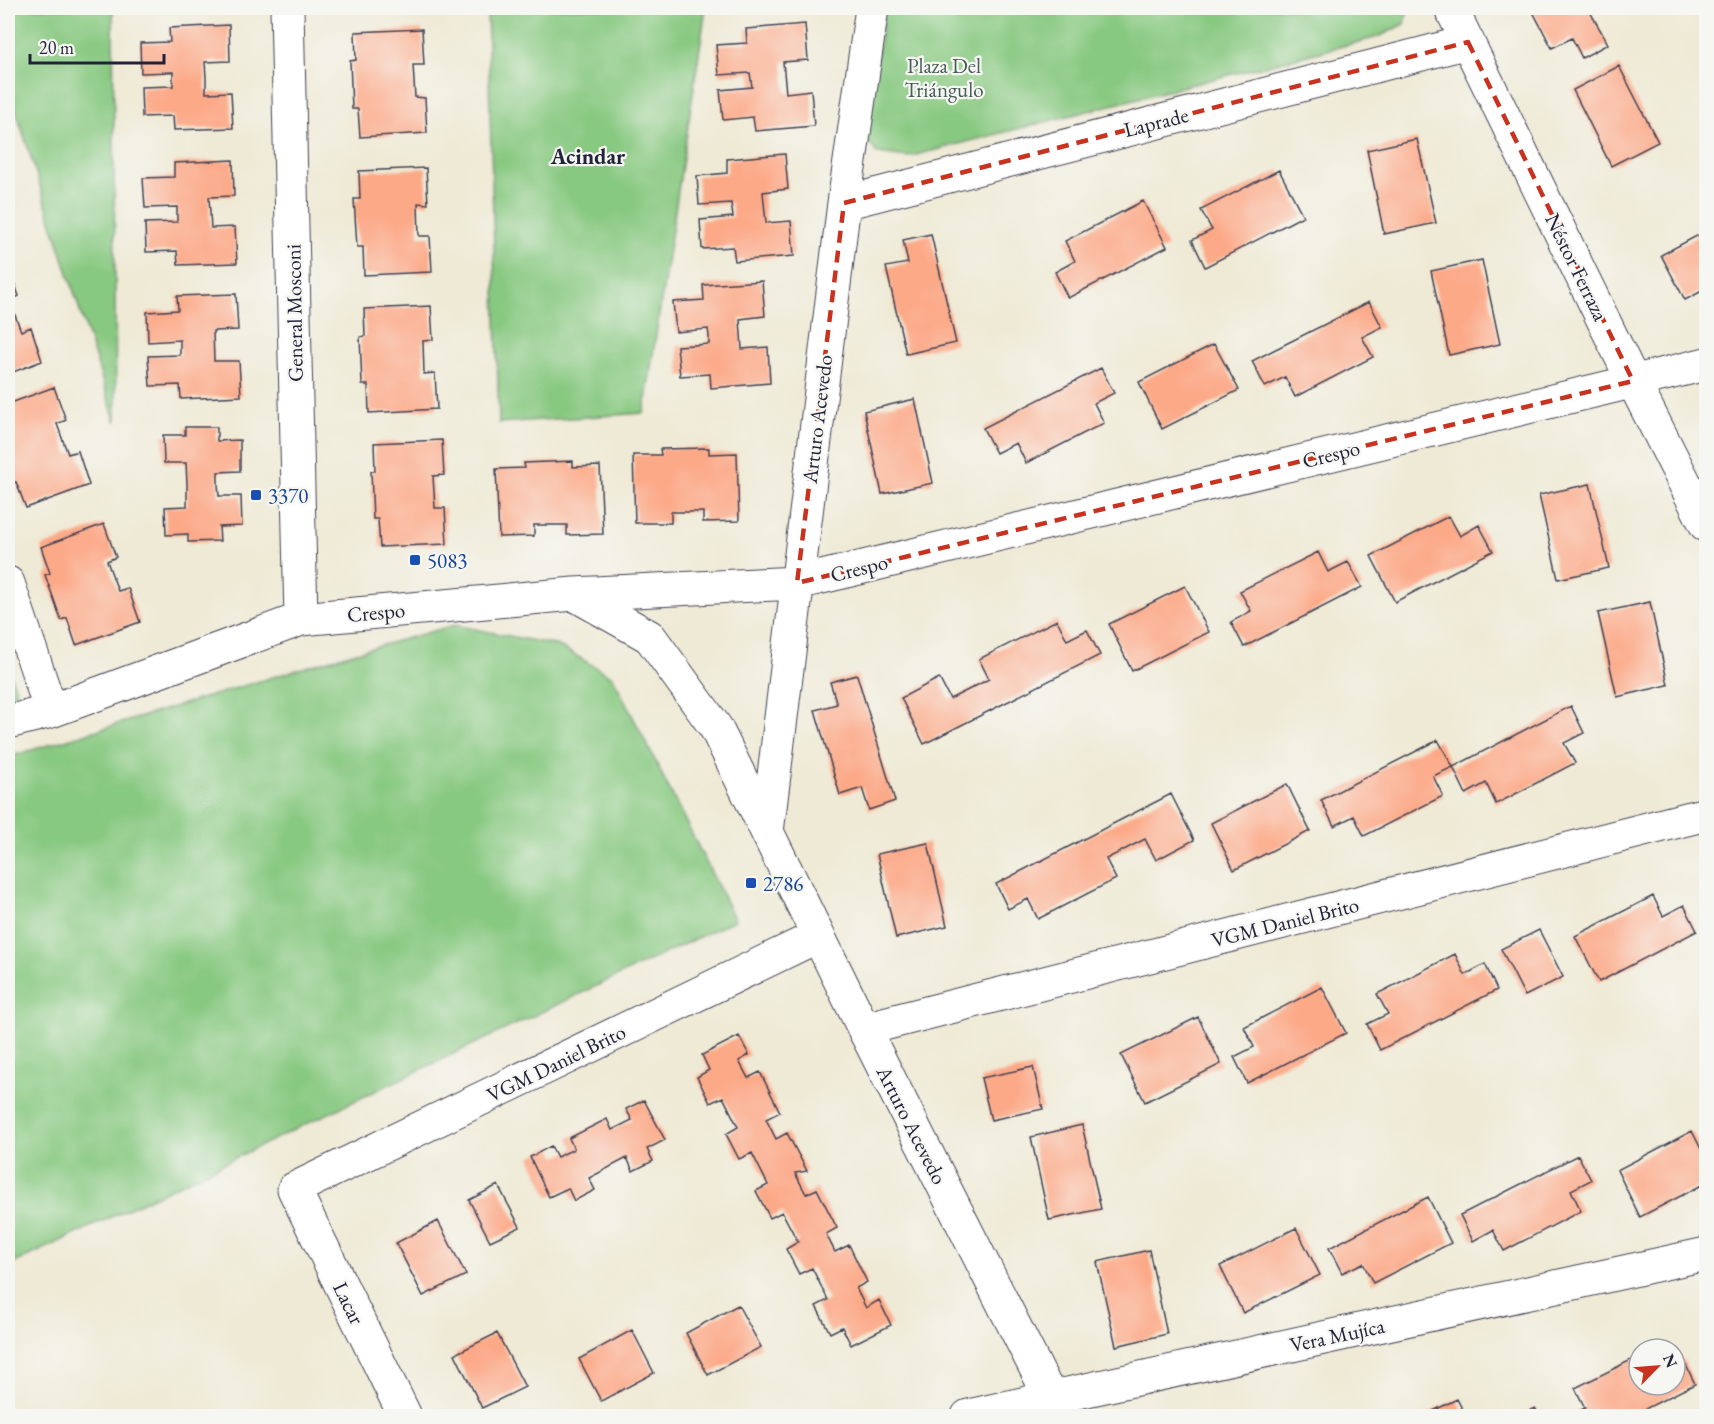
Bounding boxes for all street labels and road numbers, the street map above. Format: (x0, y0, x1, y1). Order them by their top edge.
street label: Laprade (1121, 101, 1191, 143)
street label: Néstor Ferraza (1539, 209, 1615, 326)
street label: General Mosconi (279, 244, 309, 382)
street label: Arturo Acevedo (796, 353, 838, 486)
street label: Crespo (1299, 434, 1363, 474)
street label: Crespo (827, 548, 891, 588)
street label: Crespo (346, 596, 406, 628)
street label: VGM Daniel Brito (1208, 891, 1362, 953)
street label: VGM Daniel Brito (482, 1018, 630, 1108)
street label: Arturo Acevedo (870, 1060, 953, 1189)
street label: Lacar (327, 1277, 371, 1329)
street label: Vera Mujíca (1287, 1312, 1387, 1358)

